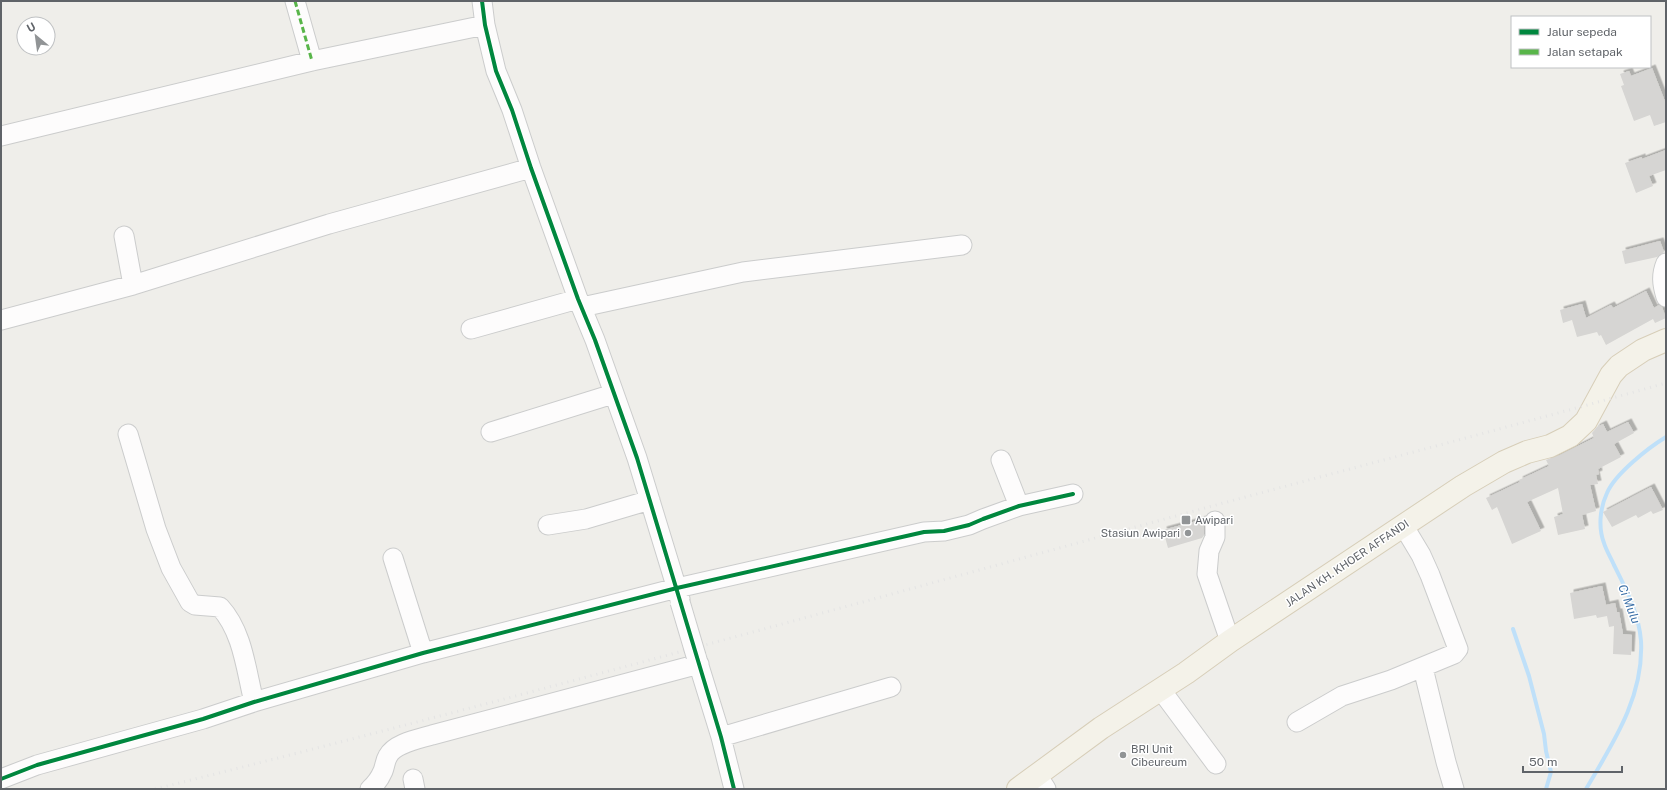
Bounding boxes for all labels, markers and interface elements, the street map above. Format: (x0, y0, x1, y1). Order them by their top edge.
north arrow (16, 16, 56, 56)
legend (1511, 16, 1651, 68)
text: U (25, 20, 38, 34)
text: Jalur sepeda (1547, 25, 1617, 39)
text: Jalan setapak (1547, 45, 1623, 59)
marker: Awipari (1180, 514, 1192, 526)
place label: Awipari (1195, 514, 1233, 526)
street label: JALAN KH. KHOER AFFANDI (1283, 517, 1411, 609)
place label: Stasiun Awipari (1101, 527, 1180, 539)
marker: Stasiun Awipari (1183, 528, 1193, 538)
water label: Ci Mulu (1615, 582, 1643, 626)
place label: BRI Unit Cibeureum (1131, 743, 1187, 768)
scale bar (1523, 748, 1622, 774)
marker: BRI Unit Cibeureum (1118, 750, 1128, 760)
text: 50 m (1529, 755, 1557, 769)

